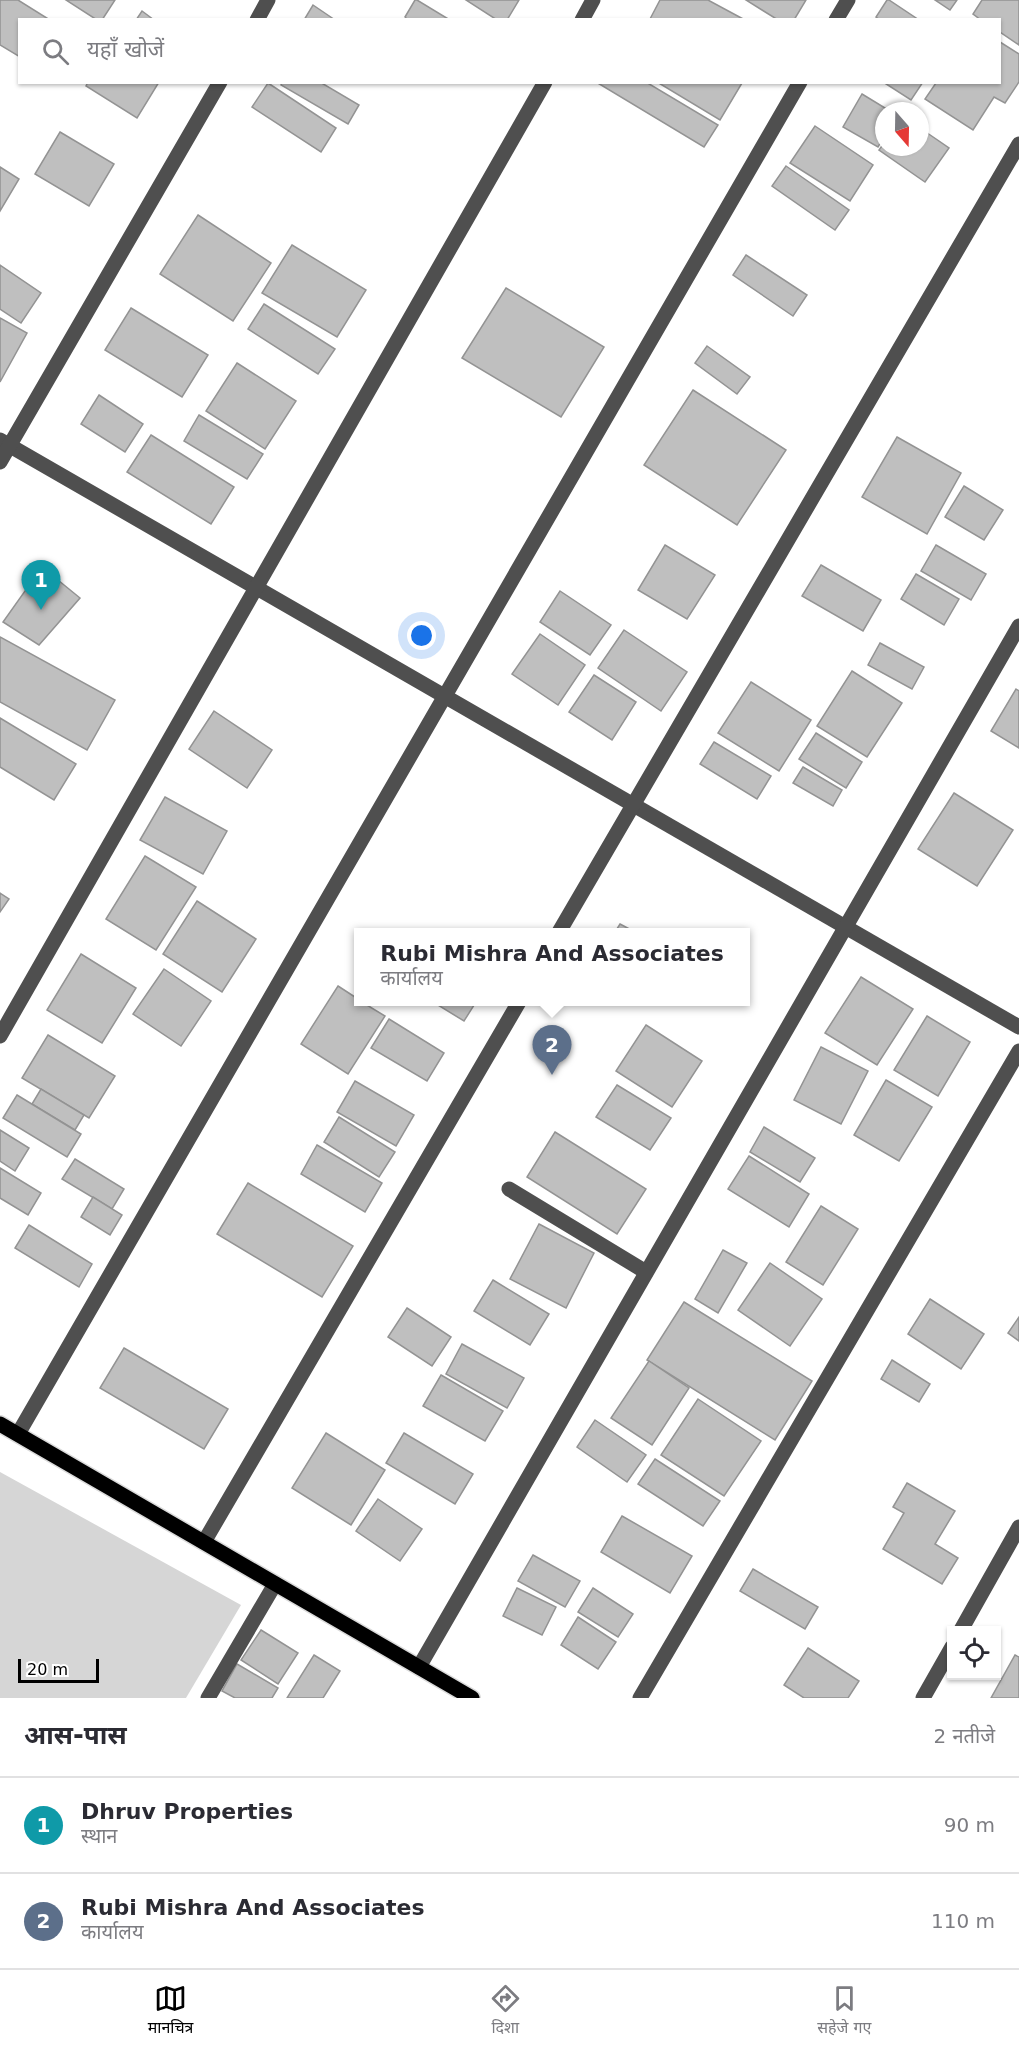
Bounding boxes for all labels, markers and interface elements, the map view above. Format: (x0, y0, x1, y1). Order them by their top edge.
search box (18, 18, 1001, 84)
icon: search (39, 35, 72, 68)
text: यहाँ खोजें (87, 37, 164, 62)
north arrow (875, 102, 929, 156)
pin: 1 (22, 560, 60, 610)
your location (407, 621, 436, 650)
popup (354, 928, 750, 1006)
text: Rubi Mishra And Associates (380, 941, 724, 966)
text: कार्यालय (380, 966, 443, 990)
pin: 2 (532, 1026, 572, 1075)
map controls (947, 1626, 1001, 1680)
button: locate (947, 1626, 1001, 1680)
scale bar (18, 1656, 99, 1684)
text: 20 m (27, 1660, 68, 1679)
text: आस-पास (24, 1720, 127, 1750)
text: 2 नतीजे (933, 1724, 995, 1748)
text: Dhruv Properties (81, 1799, 293, 1824)
text: 1 (37, 1813, 50, 1837)
text: 90 m (944, 1813, 995, 1837)
text: स्थान (81, 1824, 117, 1848)
text: Rubi Mishra And Associates (81, 1895, 424, 1920)
text: 2 (37, 1909, 50, 1933)
text: 110 m (931, 1909, 995, 1933)
text: कार्यालय (81, 1920, 143, 1944)
tab: मानचित्र (148, 1982, 193, 2040)
tab: दिशा (489, 1982, 522, 2040)
tab: सहेजे गए (817, 1982, 871, 2040)

